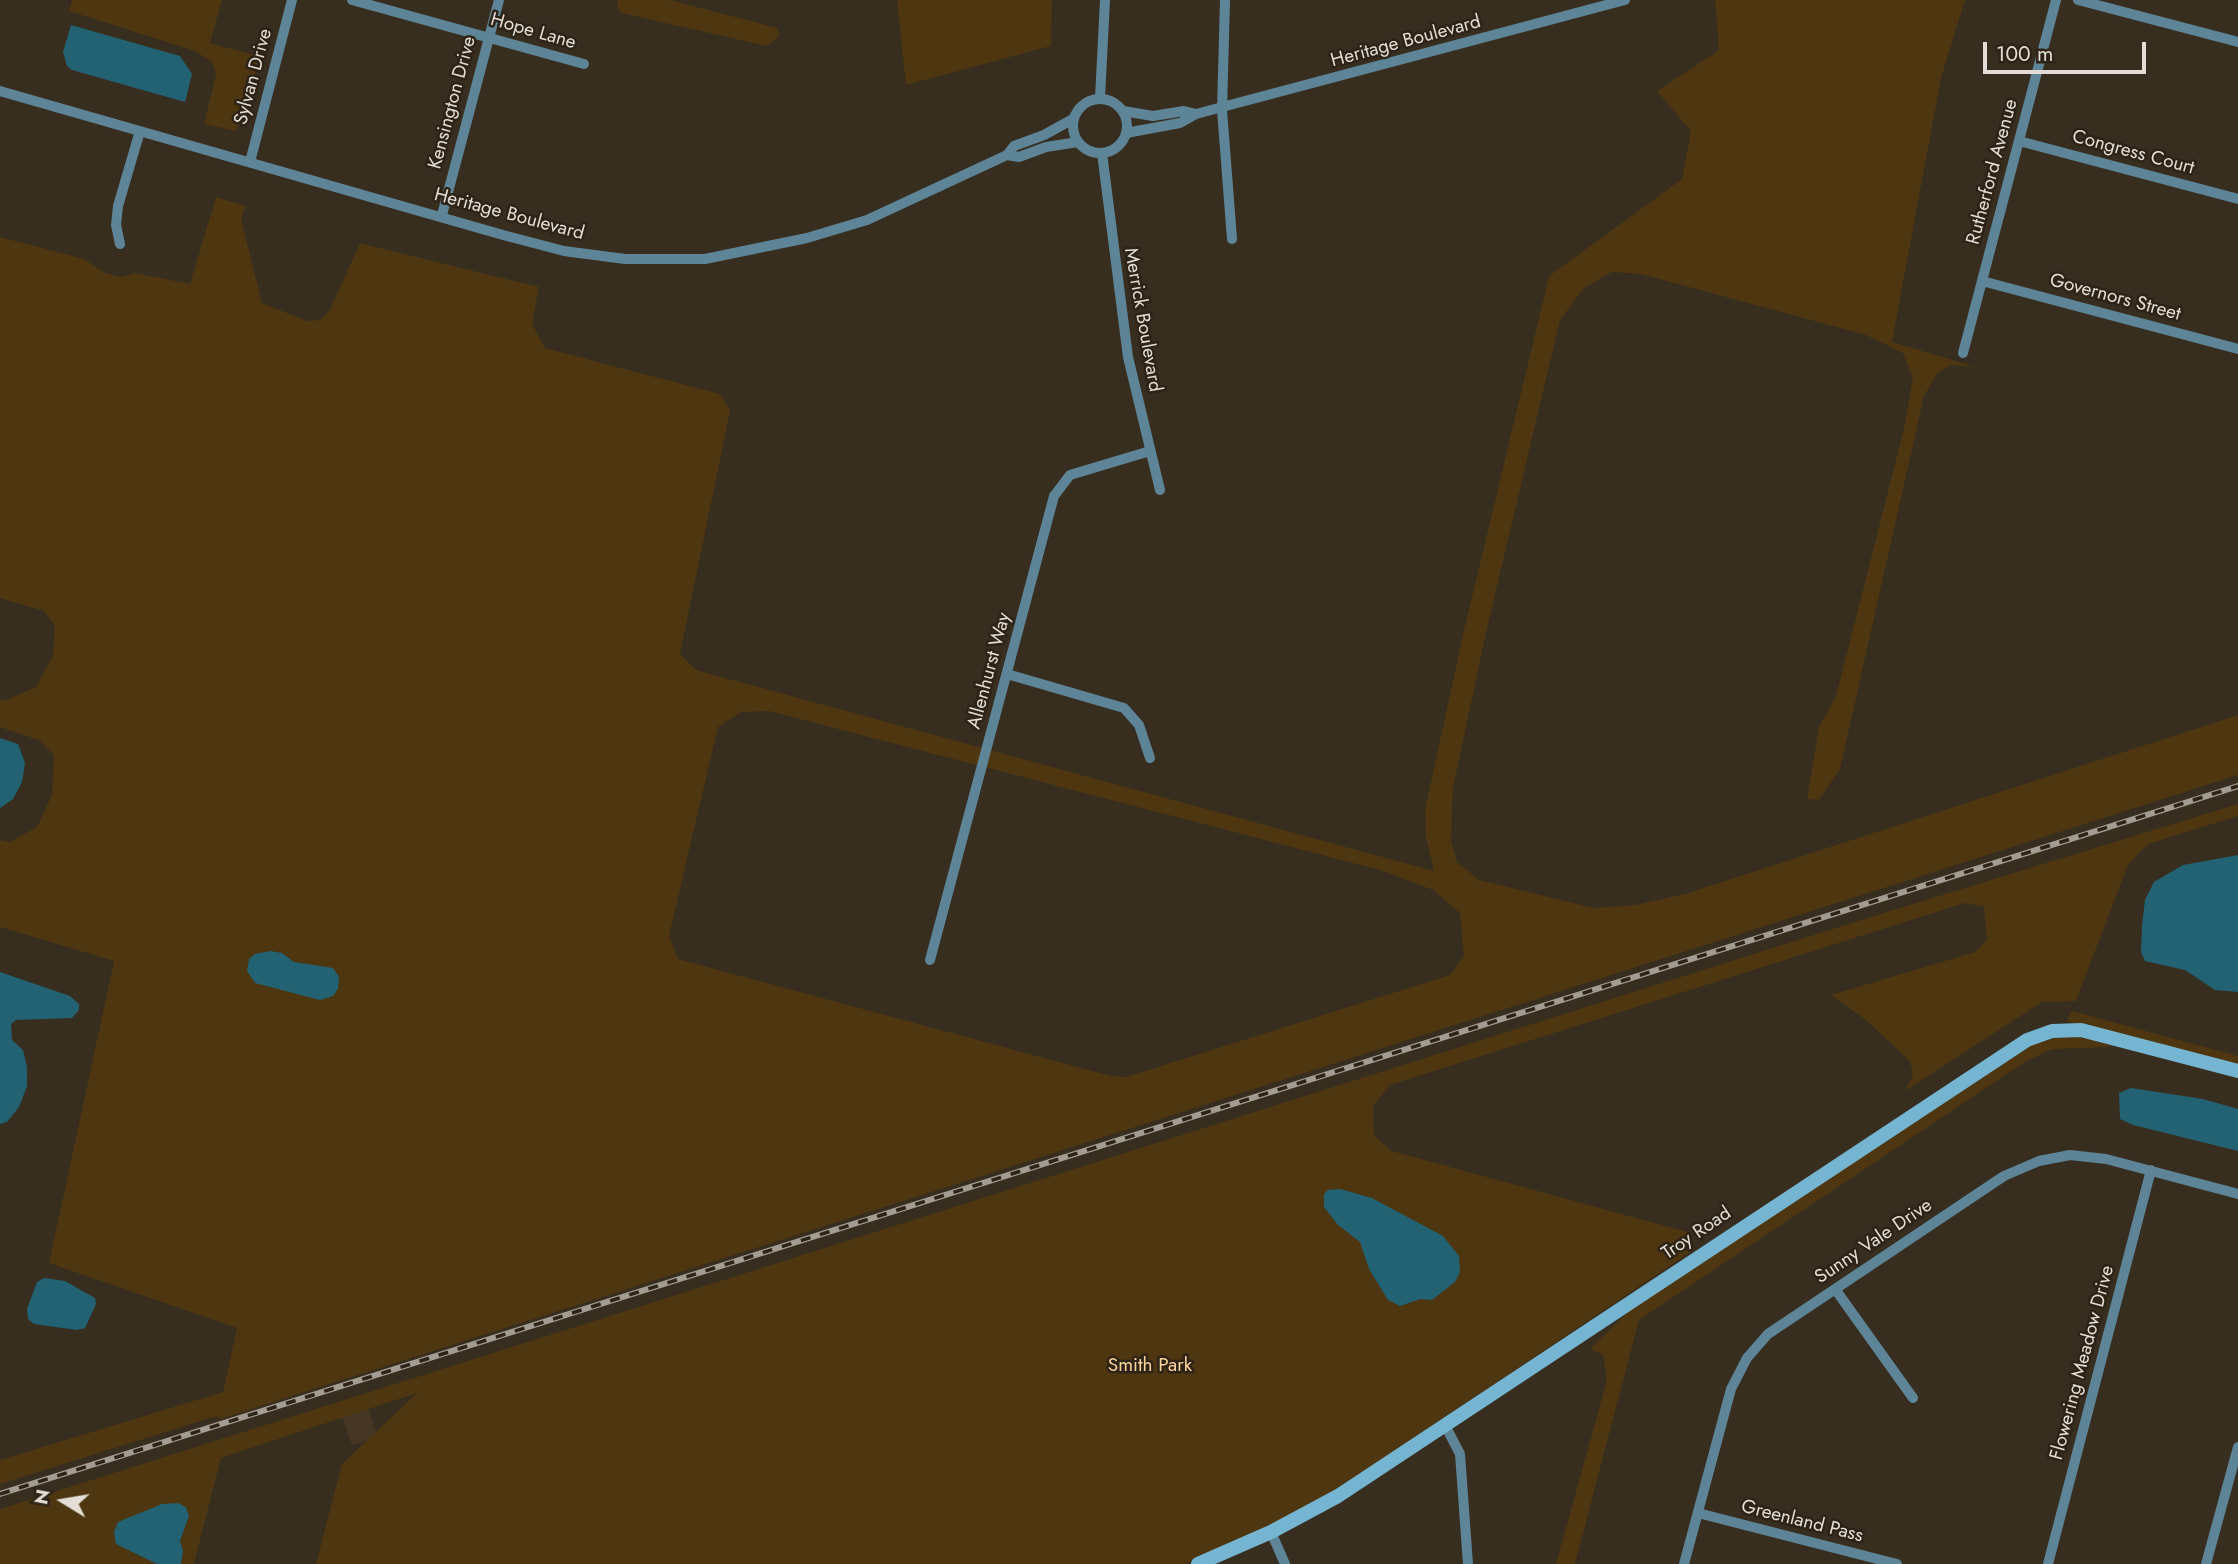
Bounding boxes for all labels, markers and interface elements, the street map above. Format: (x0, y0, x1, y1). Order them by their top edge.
street label: Hope Lane (488, 9, 578, 55)
street label: Heritage Boulevard (1328, 11, 1484, 73)
street label: Sylvan Drive (230, 26, 278, 128)
scale bar (1986, 28, 2149, 72)
street label: Kensington Drive (424, 34, 482, 172)
text: 100 m (1996, 39, 2053, 69)
street label: Rutherford Avenue (1963, 97, 2023, 247)
street label: Congress Court (2069, 126, 2197, 180)
street label: Heritage Boulevard (431, 184, 587, 246)
street label: Merrick Boulevard (1118, 246, 1166, 394)
street label: Governors Street (2047, 270, 2183, 326)
street label: Allenhurst Way (963, 610, 1017, 732)
street label: Sunny Vale Drive (1811, 1194, 1937, 1290)
street label: Troy Road (1658, 1203, 1736, 1265)
street label: Flowering Meadow Drive (2046, 1263, 2120, 1463)
park label: Smith Park (1108, 1355, 1192, 1377)
north arrow (28, 1466, 98, 1536)
text: N (27, 1487, 57, 1507)
street label: Greenland Pass (1739, 1496, 1865, 1548)

